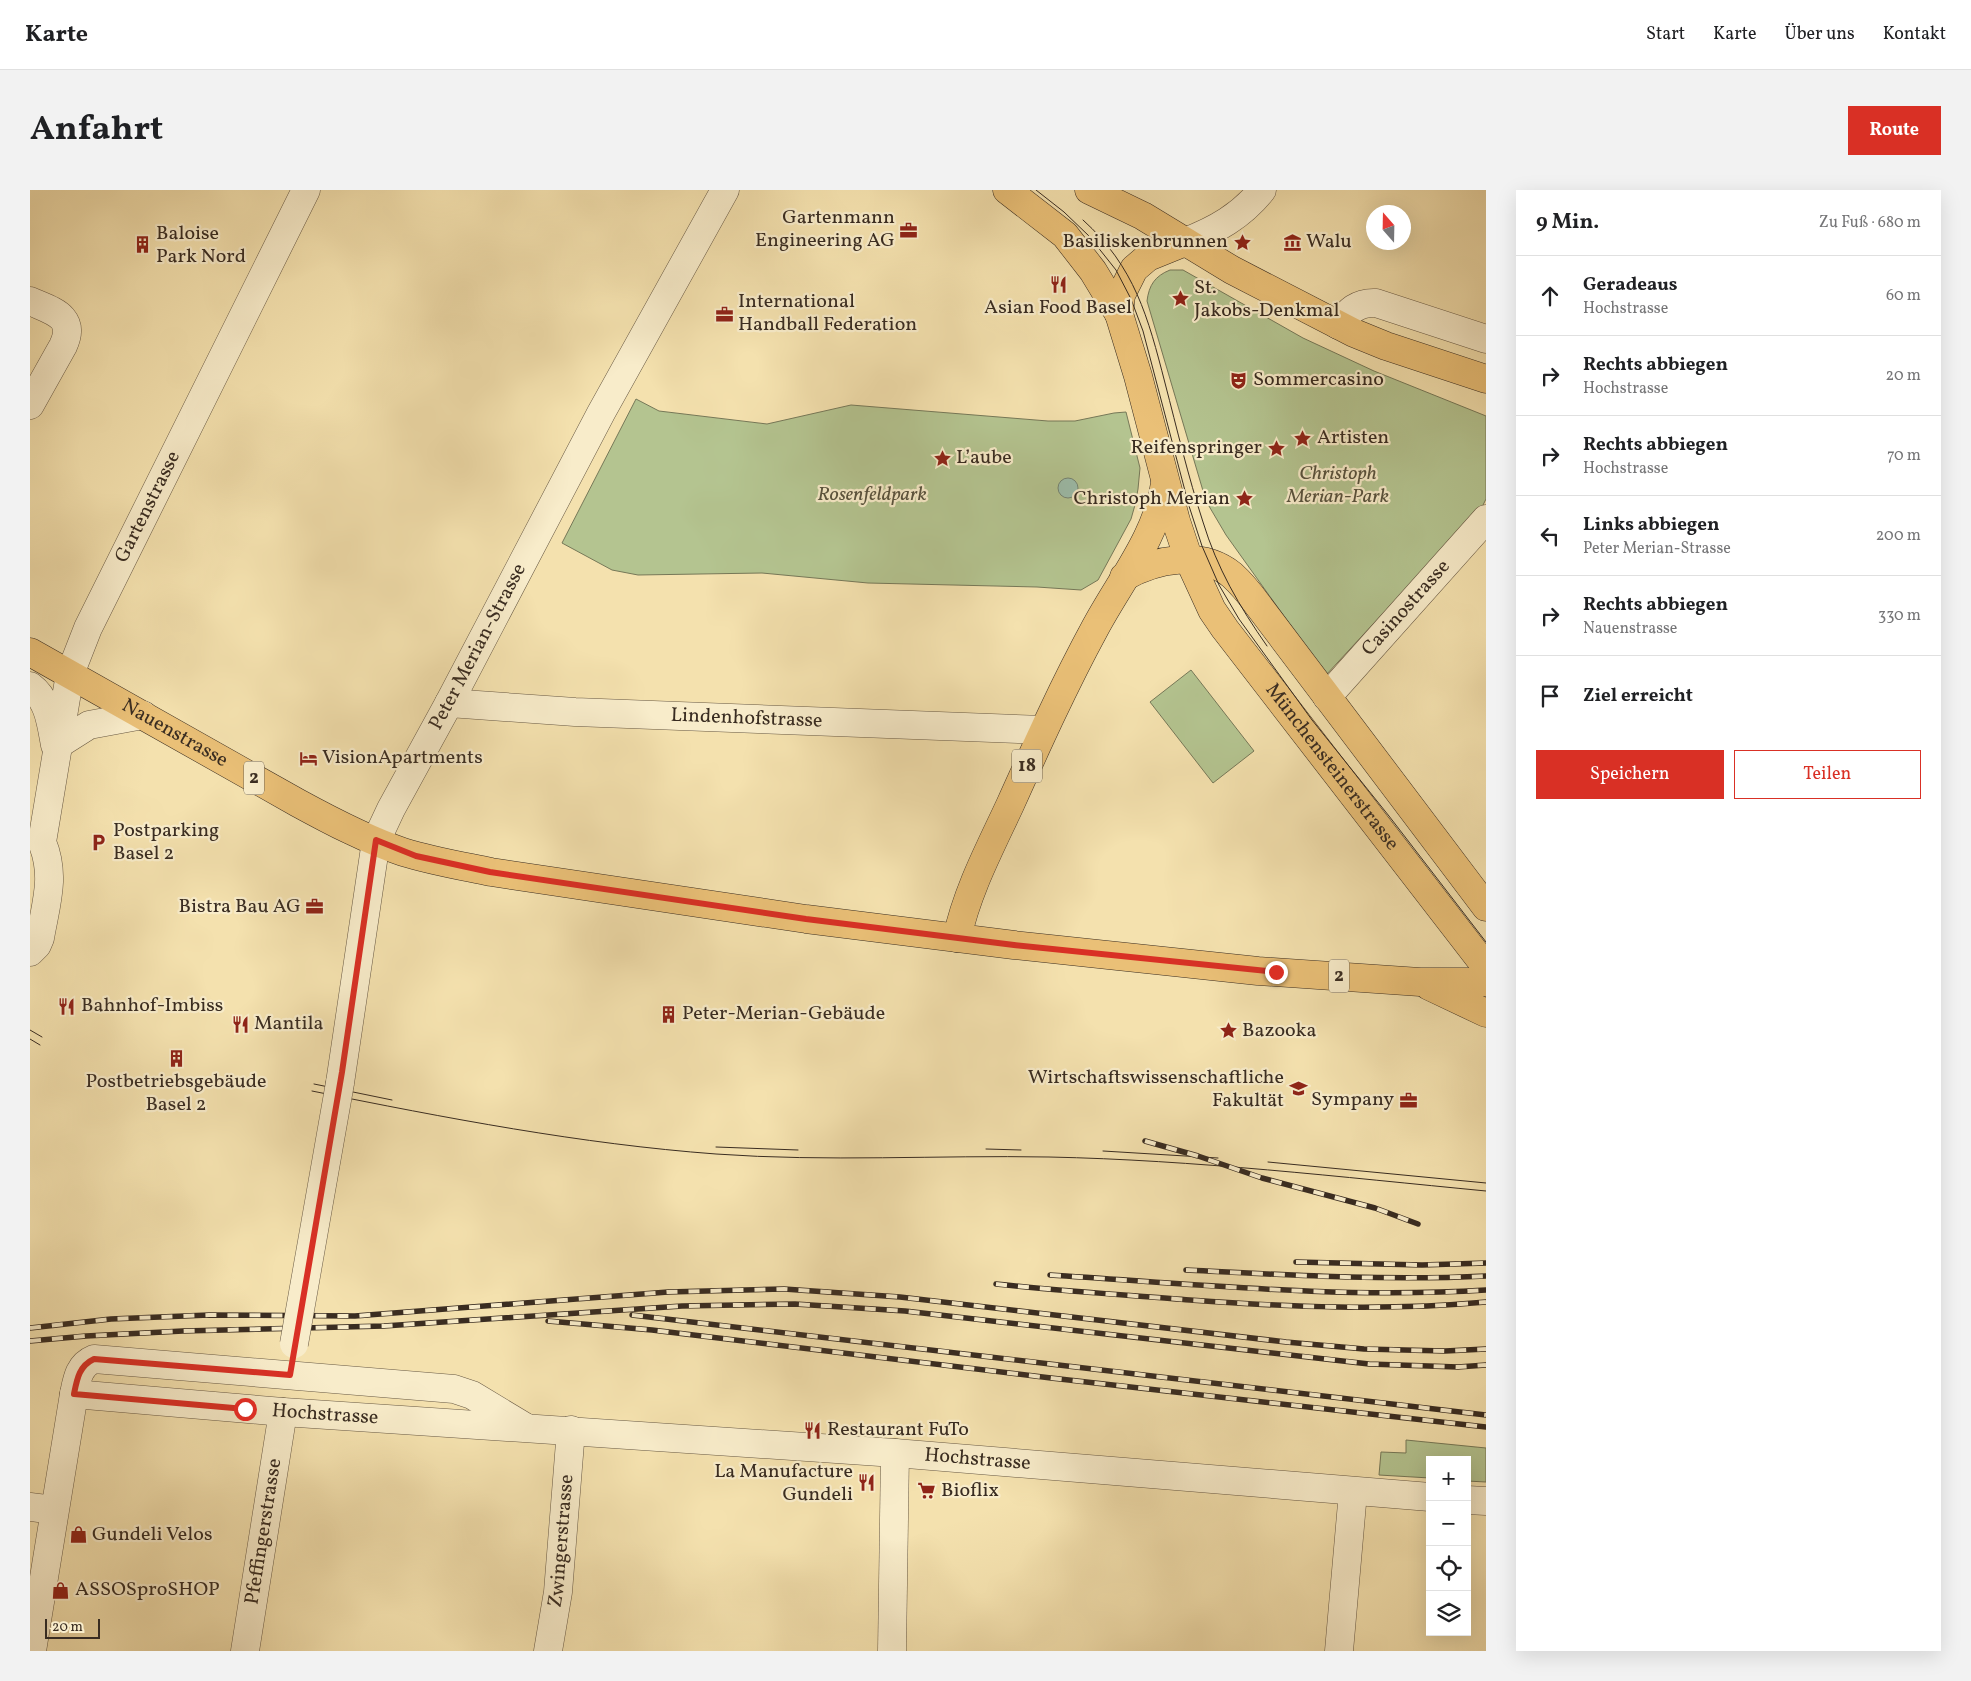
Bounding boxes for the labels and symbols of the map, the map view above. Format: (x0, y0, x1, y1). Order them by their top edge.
place label: Gartenmann Engineering AG (755, 204, 895, 255)
north arrow (1366, 205, 1411, 250)
place label: Baloise Park Nord (156, 220, 246, 271)
office icon: Gartenmann Engineering AG (899, 220, 919, 240)
place label: Basiliskenbrunnen (1063, 228, 1228, 256)
place label: Walu (1306, 228, 1352, 256)
place icon: Basiliskenbrunnen (1232, 232, 1252, 252)
museum icon: Walu (1282, 232, 1302, 252)
building icon: Baloise Park Nord (132, 235, 152, 255)
restaurant icon: Asian Food Basel (1048, 274, 1068, 294)
place label: St. Jakobs-Denkmal (1194, 274, 1339, 325)
place label: International Handball Federation (738, 288, 917, 339)
place icon: St. Jakobs-Denkmal (1170, 289, 1190, 309)
place label: Asian Food Basel (984, 294, 1132, 322)
office icon: International Handball Federation (714, 304, 734, 324)
place label: Sommercasino (1253, 366, 1384, 394)
theatre icon: Sommercasino (1229, 370, 1249, 390)
place label: Artisten (1317, 424, 1389, 452)
place icon: Artisten (1293, 428, 1313, 448)
place label: Reifenspringer (1131, 434, 1262, 462)
place icon: Reifenspringer (1266, 438, 1286, 458)
place label: L’aube (956, 444, 1012, 472)
street label: Gartenstrasse (109, 446, 188, 568)
place icon: L’aube (932, 448, 952, 468)
park label: Christoph Merian-Park (1286, 460, 1389, 511)
park label: Rosenfeldpark (817, 481, 927, 509)
place label: Christoph Merian (1073, 485, 1230, 513)
place icon: Christoph Merian (1234, 489, 1254, 509)
street label: Casinostrasse (1356, 554, 1457, 663)
street label: Peter Merian-Strasse (423, 559, 534, 735)
street label: Münchensteinerstrasse (1258, 678, 1405, 857)
street label: Nauenstrasse (116, 692, 233, 775)
street label: Lindenhofstrasse (670, 702, 823, 736)
place label: VisionApartments (322, 744, 483, 772)
hotel icon: VisionApartments (298, 748, 318, 768)
road number: 18 (1012, 750, 1042, 782)
road number: 2 (244, 762, 264, 794)
place label: Postparking Basel 2 (113, 817, 219, 868)
parking icon: Postparking Basel 2 (89, 833, 109, 853)
place label: Bistra Bau AG (179, 893, 301, 921)
office icon: Bistra Bau AG (305, 897, 325, 917)
road number: 2 (1329, 959, 1349, 992)
route end (1265, 961, 1288, 984)
place label: Bahnhof-Imbiss (81, 992, 223, 1020)
restaurant icon: Bahnhof-Imbiss (57, 996, 77, 1016)
place label: Peter-Merian-Gebäude (682, 1000, 885, 1028)
building icon: Peter-Merian-Gebäude (658, 1004, 678, 1024)
place label: Mantila (254, 1010, 324, 1038)
restaurant icon: Mantila (230, 1014, 250, 1034)
place label: Bazooka (1242, 1017, 1316, 1045)
place icon: Bazooka (1218, 1021, 1238, 1041)
building icon: Postbetriebsgebäude Basel 2 (166, 1048, 186, 1068)
place label: Wirtschaftswissenschaftliche Fakultät (1028, 1064, 1284, 1115)
place label: Postbetriebsgebäude Basel 2 (86, 1068, 266, 1119)
school or university icon: Wirtschaftswissenschaftliche Fakultät (1288, 1079, 1308, 1099)
place label: Sympany (1311, 1086, 1394, 1114)
office icon: Sympany (1398, 1090, 1418, 1110)
street label: Hochstrasse (271, 1397, 379, 1432)
route start (234, 1398, 257, 1421)
place label: Restaurant FuTo (827, 1416, 969, 1444)
restaurant icon: Restaurant FuTo (803, 1420, 823, 1440)
street label: Hochstrasse (923, 1441, 1032, 1478)
street label: Pfeffingerstrasse (239, 1456, 289, 1607)
place label: La Manufacture Gundeli (714, 1458, 853, 1509)
street label: Zwingerstrasse (542, 1473, 581, 1610)
restaurant icon: La Manufacture Gundeli (857, 1473, 877, 1493)
place label: Bioflix (941, 1477, 999, 1505)
supermarket icon: Bioflix (917, 1481, 937, 1501)
place label: Gundeli Velos (92, 1521, 212, 1549)
shop icon: Gundeli Velos (68, 1525, 88, 1545)
place label: ASSOSproSHOP (75, 1576, 220, 1604)
shop icon: ASSOSproSHOP (51, 1580, 71, 1600)
scale bar (45, 1616, 100, 1639)

